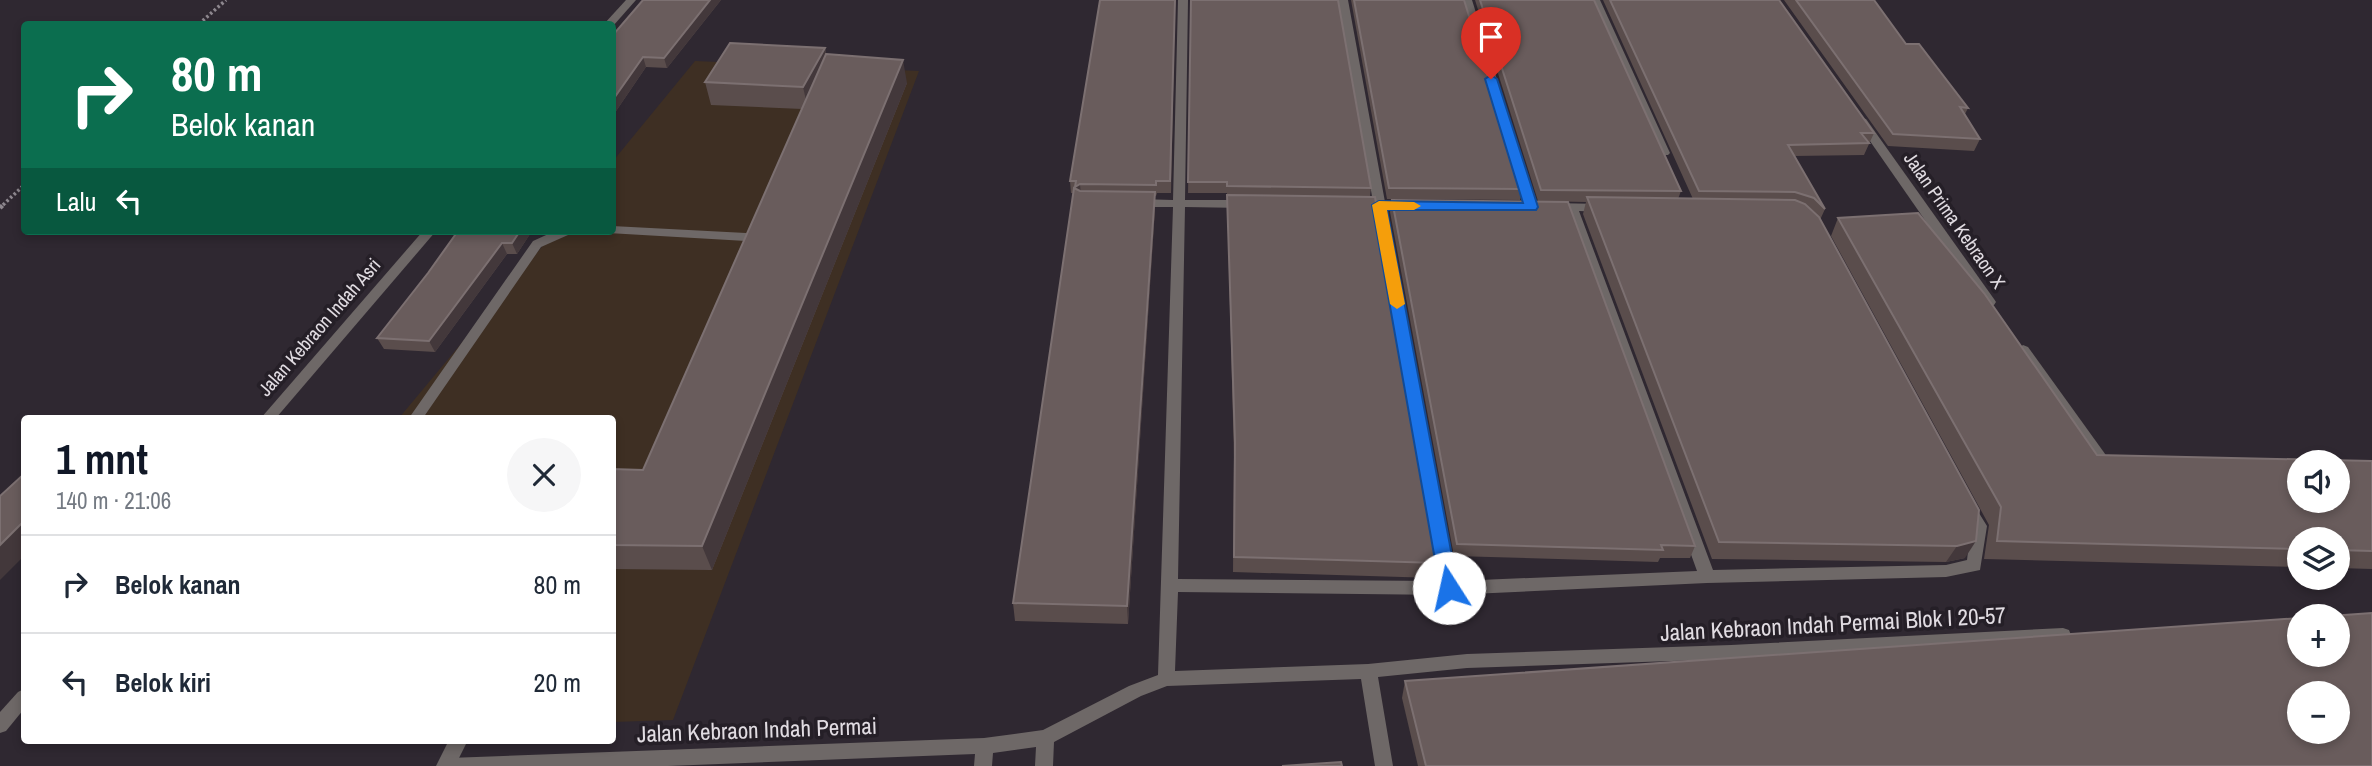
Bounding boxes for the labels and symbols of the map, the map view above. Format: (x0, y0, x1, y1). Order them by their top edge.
pin (1461, 7, 1521, 79)
street label: Jalan Prima Kebraon X (1898, 147, 2012, 294)
street label: Jalan Kebraon Indah Asri (252, 252, 386, 402)
position arrow (1412, 551, 1486, 625)
street label: Jalan Kebraon Indah Permai Blok I 20-57 (1659, 599, 2007, 648)
street label: Jalan Kebraon Indah Permai (636, 710, 878, 749)

